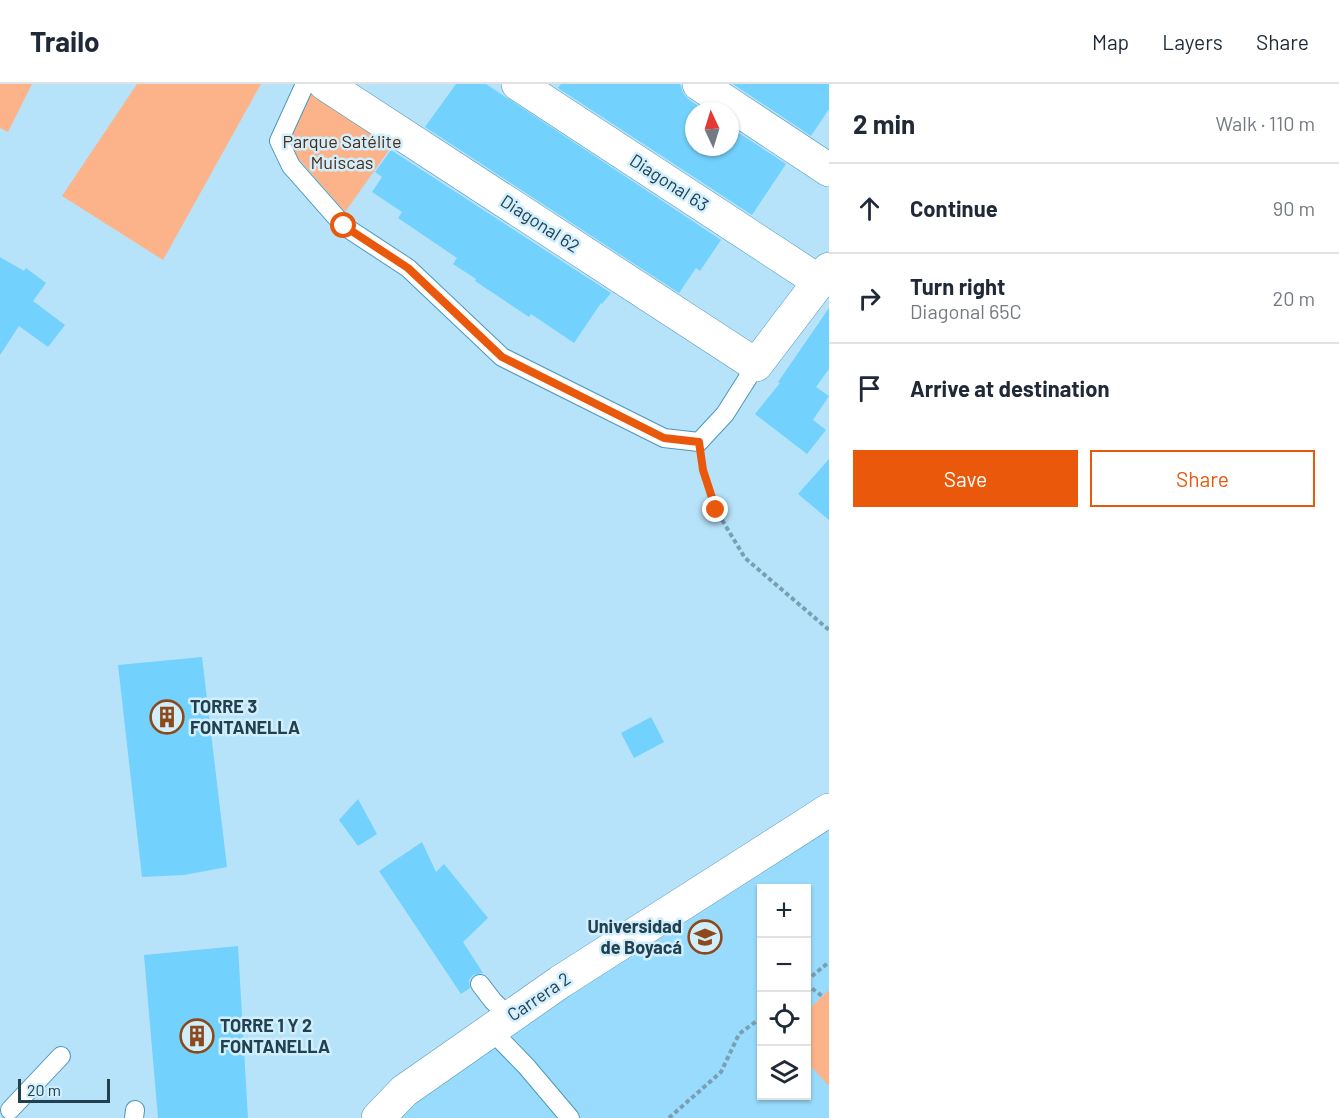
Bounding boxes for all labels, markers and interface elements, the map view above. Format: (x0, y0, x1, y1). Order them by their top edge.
text: Trailo (30, 24, 100, 58)
text: Map (1092, 29, 1129, 54)
text: Layers (1162, 29, 1223, 54)
text: Share (1256, 29, 1309, 54)
north arrow (685, 102, 739, 156)
text: 2 min (853, 108, 915, 139)
text: Walk · 110 m (1215, 111, 1315, 135)
park label: Parque Satélite Muiscas (283, 130, 402, 173)
street label: Diagonal 63 (626, 149, 713, 216)
street label: Diagonal 62 (497, 189, 584, 257)
icon: ahead (853, 192, 886, 225)
text: Continue (910, 195, 998, 221)
text: 90 m (1273, 196, 1315, 220)
route start (330, 212, 356, 238)
text: Turn right (910, 273, 1005, 299)
icon: right (853, 282, 886, 315)
text: 20 m (1272, 286, 1315, 310)
text: Diagonal 65C (910, 299, 1022, 323)
icon: arrive (853, 372, 886, 405)
text: Arrive at destination (910, 375, 1109, 401)
button: Save (853, 450, 1078, 507)
button: Share (1090, 450, 1315, 507)
route end (702, 496, 728, 522)
place label: TORRE 3 FONTANELLA (190, 695, 300, 738)
building icon: TORRE 3 FONTANELLA (149, 699, 185, 735)
map controls (757, 884, 811, 1100)
button: + (757, 884, 811, 938)
place label: Universidad de Boyacá (587, 915, 682, 958)
school or university icon: Universidad de Boyacá (687, 919, 723, 955)
button: − (757, 938, 811, 992)
street label: Carrera 2 (503, 967, 574, 1025)
button: locate (757, 992, 811, 1046)
place label: TORRE 1 Y 2 FONTANELLA (220, 1014, 330, 1057)
building icon: TORRE 1 Y 2 FONTANELLA (179, 1018, 215, 1054)
button: layers (757, 1046, 811, 1100)
scale bar (18, 1076, 110, 1104)
text: 20 m (27, 1080, 61, 1099)

